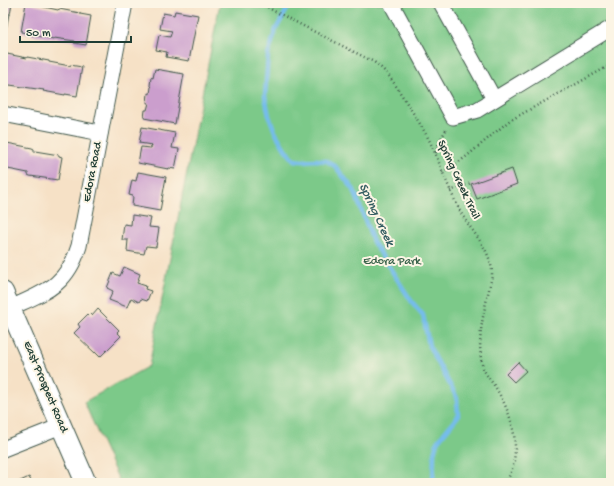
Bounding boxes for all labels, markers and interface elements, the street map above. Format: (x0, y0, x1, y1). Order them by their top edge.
scale bar (20, 18, 131, 44)
text: 50 m (26, 27, 51, 41)
street label: Spring Creek Trail (434, 138, 483, 222)
street label: Edora Road (80, 140, 106, 203)
water label: Spring Creek (355, 181, 398, 250)
park label: Edora Park (363, 255, 422, 269)
street label: East Prospect Road (19, 339, 71, 436)

